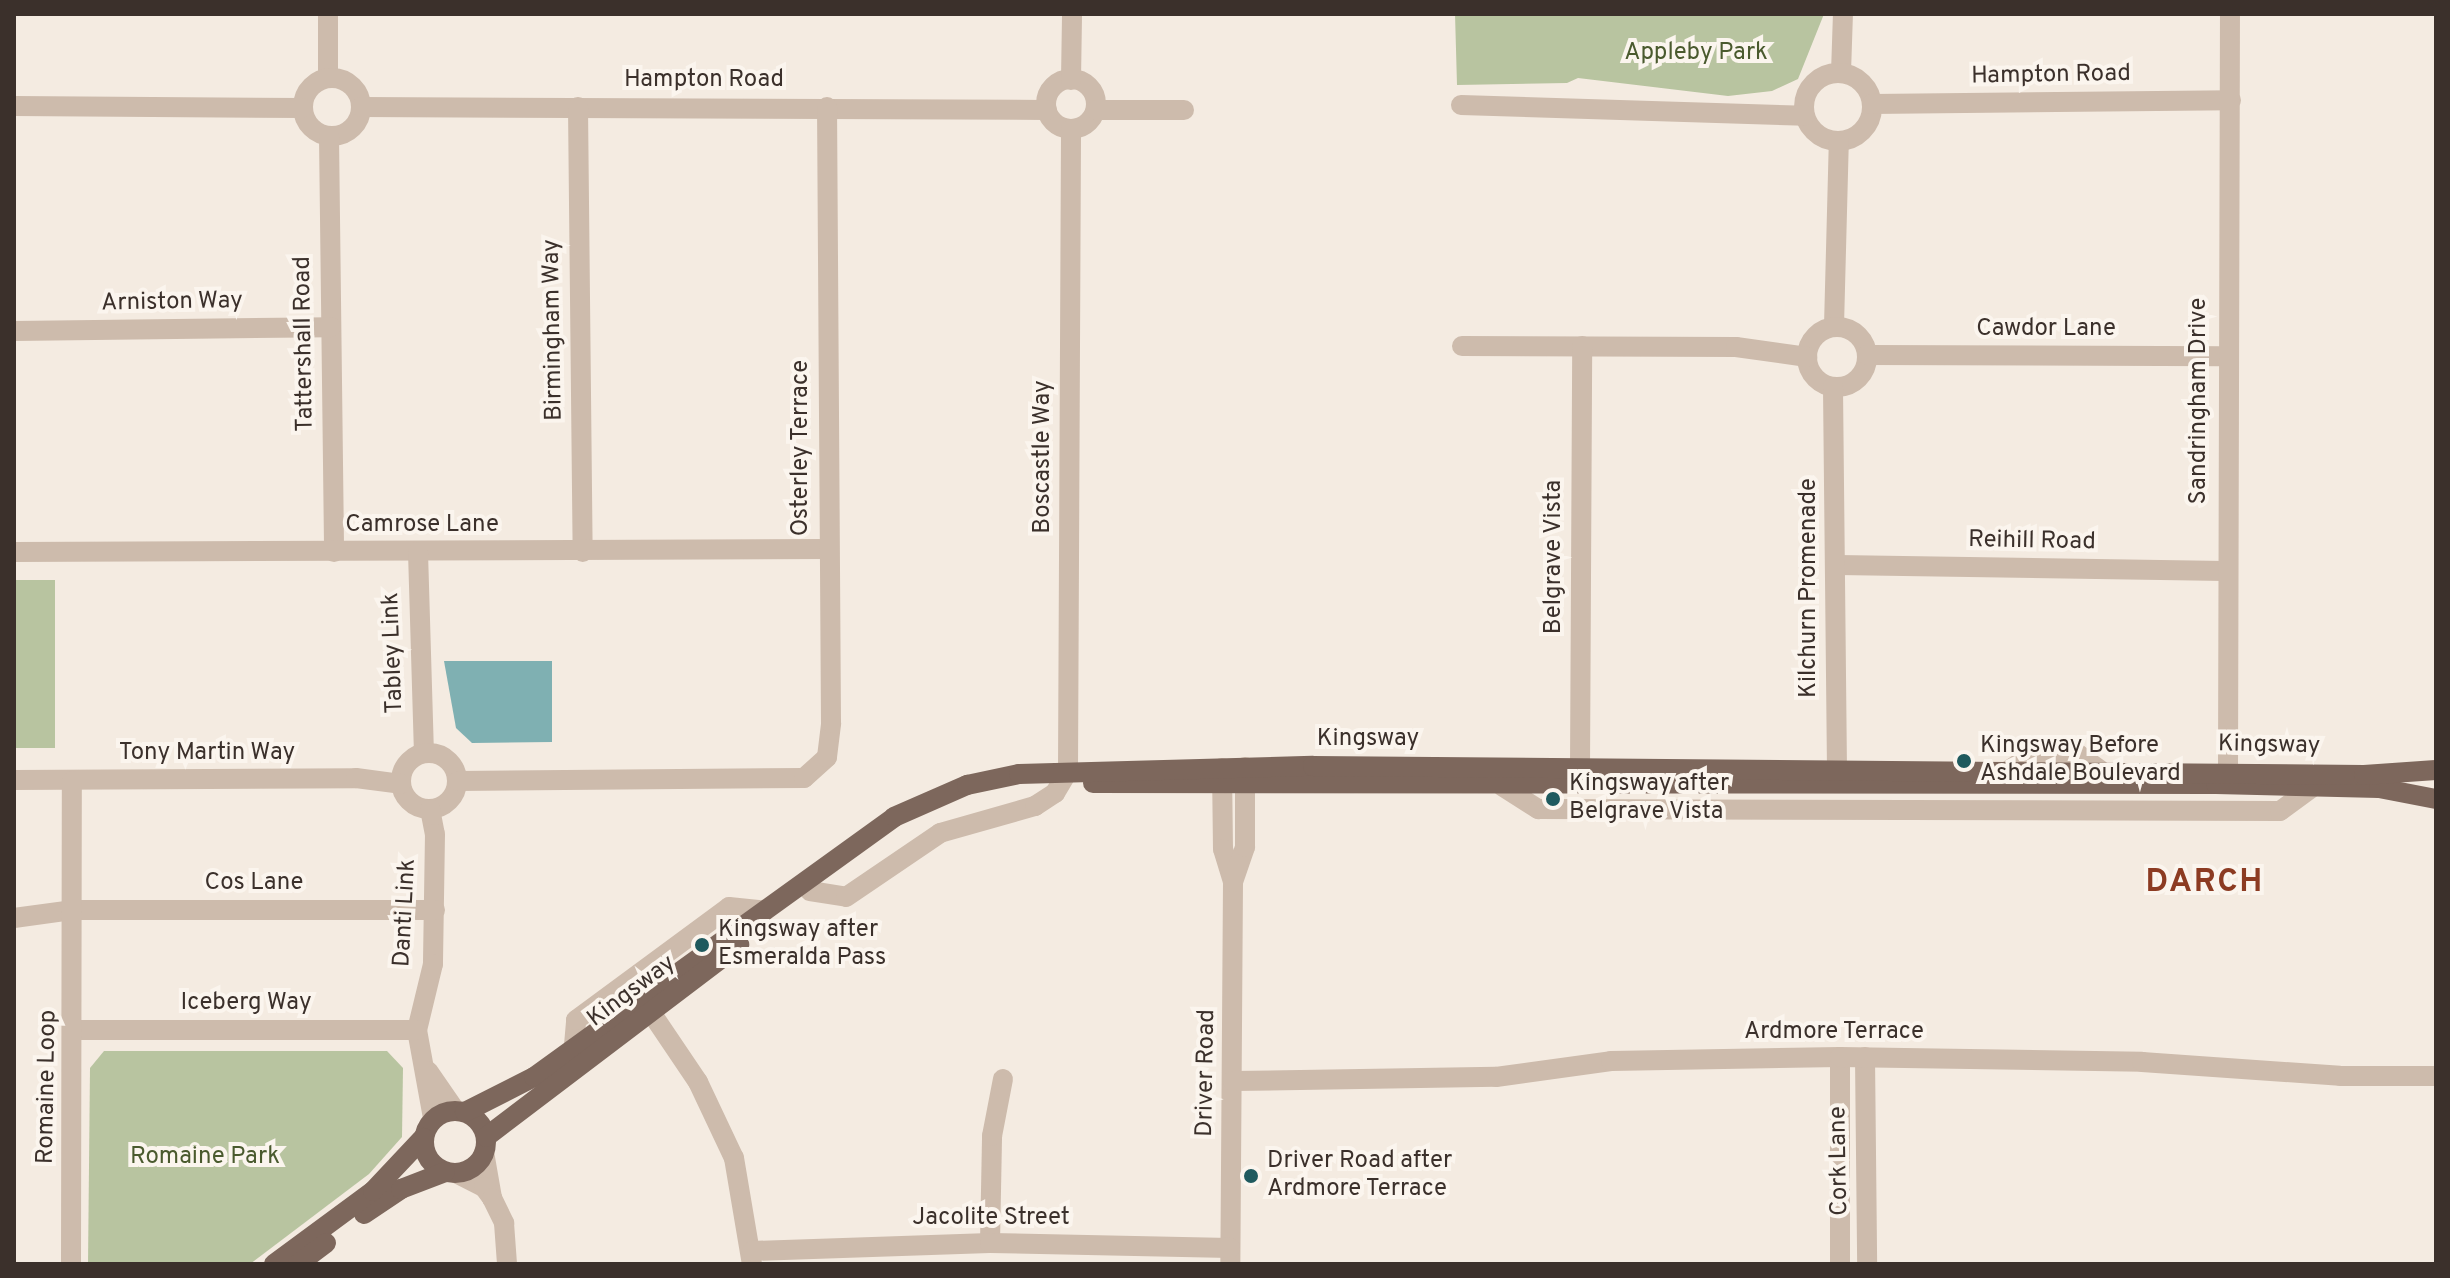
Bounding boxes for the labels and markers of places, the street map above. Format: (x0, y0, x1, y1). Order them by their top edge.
place label: Kingsway Before Ashdale Boulevard (1980, 733, 2181, 789)
marker: Kingsway Before Ashdale Boulevard (1955, 752, 1973, 770)
place label: Kingsway after Belgrave Vista (1569, 771, 1729, 827)
marker: Kingsway after Belgrave Vista (1544, 790, 1562, 808)
place label: Kingsway after Esmeralda Pass (718, 917, 886, 973)
marker: Kingsway after Esmeralda Pass (693, 936, 711, 954)
place label: Driver Road after Ardmore Terrace (1267, 1148, 1452, 1204)
marker: Driver Road after Ardmore Terrace (1242, 1167, 1260, 1185)

